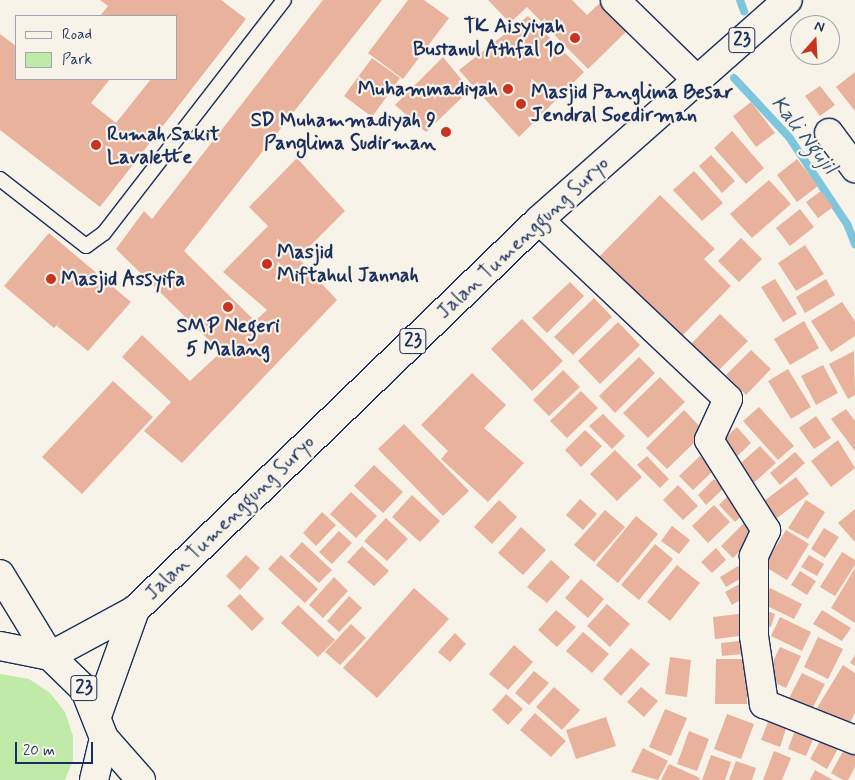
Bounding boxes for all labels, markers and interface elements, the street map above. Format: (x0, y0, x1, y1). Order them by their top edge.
place label: TK Aisyiyah Bustanul Athfal 10 (413, 14, 565, 61)
legend (15, 15, 178, 80)
north arrow (790, 15, 840, 65)
text: N (812, 17, 827, 37)
road number: 23 (728, 24, 756, 56)
text: Road (62, 25, 92, 45)
marker: TK Aisyiyah Bustanul Athfal 10 (569, 32, 581, 44)
text: Park (62, 50, 92, 70)
place label: Muhammadiyah (358, 77, 498, 101)
place label: Masjid Panglima Besar Jendral Soedirman (531, 80, 729, 127)
marker: Muhammadiyah (502, 83, 514, 95)
water label: Kali Ngujil (766, 91, 842, 179)
marker: Masjid Panglima Besar Jendral Soedirman (515, 98, 527, 110)
place label: SD Muhammadiyah 9 Panglima Sudirman (251, 108, 436, 155)
place label: Rumah Sakit Lavalette (107, 122, 218, 169)
marker: SD Muhammadiyah 9 Panglima Sudirman (440, 126, 452, 138)
marker: Rumah Sakit Lavalette (89, 138, 103, 152)
street label: Jalan Tumenggung Suryo (433, 153, 613, 323)
place label: Masjid Miftahul Jannah (277, 240, 425, 287)
marker: Masjid Miftahul Jannah (261, 258, 273, 270)
place label: Masjid Assyifa (61, 267, 188, 291)
marker: Masjid Assyifa (45, 273, 57, 285)
marker: SMP Negeri 5 Malang (222, 301, 234, 313)
place label: SMP Negeri 5 Malang (176, 315, 280, 362)
road number: 23 (399, 324, 427, 358)
street label: Jalan Tumenggung Suryo (141, 431, 319, 605)
road number: 23 (70, 671, 98, 704)
scale bar (18, 732, 95, 764)
text: 20 m (23, 741, 55, 761)

